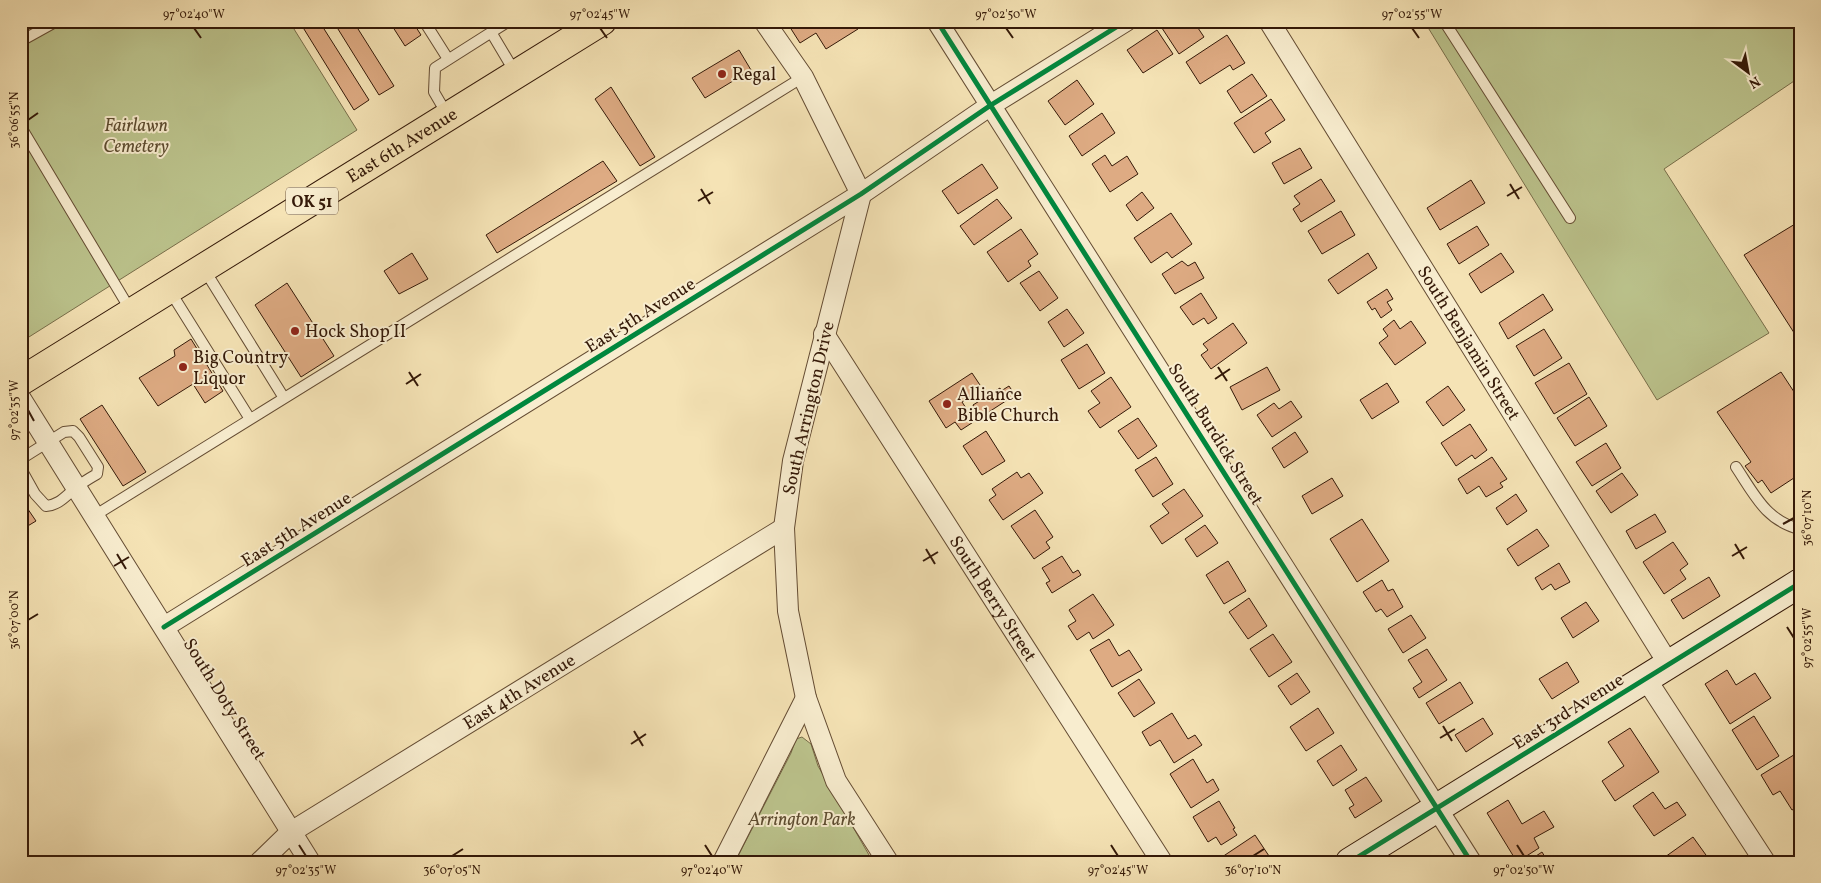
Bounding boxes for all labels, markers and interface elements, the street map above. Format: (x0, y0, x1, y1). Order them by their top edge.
text: 97°02'40"W (163, 7, 225, 23)
text: 97°02'45"W (570, 7, 630, 23)
text: 97°02'50"W (975, 7, 1037, 23)
text: 97°02'55"W (1382, 7, 1442, 23)
north arrow (1724, 48, 1774, 98)
place label: Regal (732, 63, 776, 88)
marker: Regal (716, 68, 728, 80)
text: N (1745, 71, 1763, 93)
text: 36°06'55"N (7, 91, 23, 148)
street label: East 6th Avenue (342, 102, 463, 190)
park label: Fairlawn Cemetery (103, 114, 169, 160)
road number: OK 51 (286, 188, 338, 215)
street label: South Benjamin Street (1410, 262, 1525, 426)
street label: East 5th Avenue (581, 272, 701, 360)
street label: South Arrington Drive (777, 319, 842, 498)
place label: Hock Shop II (305, 320, 406, 345)
marker: Hock Shop II (289, 325, 301, 337)
place label: Big Country Liquor (193, 346, 289, 392)
street label: South Burdick Street (1161, 359, 1269, 511)
marker: Big Country Liquor (177, 361, 189, 373)
text: 97°02'35"W (7, 380, 23, 440)
place label: Alliance Bible Church (957, 383, 1060, 429)
marker: Alliance Bible Church (941, 398, 953, 410)
street label: East 5th Avenue (237, 486, 357, 574)
text: 36°07'10"N (1800, 490, 1816, 546)
street label: South Berry Street (942, 531, 1042, 667)
text: 36°07'00"N (7, 590, 23, 650)
text: 97°02'55"W (1800, 608, 1816, 668)
street label: South Doty Street (176, 634, 271, 765)
street label: East 4th Avenue (459, 649, 581, 737)
street label: East 3rd Avenue (1508, 668, 1629, 756)
park label: Arrington Park (747, 808, 856, 833)
text: 97°02'35"W (276, 863, 336, 879)
text: 36°07'05"N (423, 863, 481, 879)
text: 97°02'40"W (681, 863, 743, 879)
text: 97°02'45"W (1088, 863, 1148, 879)
text: 36°07'10"N (1225, 863, 1281, 879)
text: 97°02'50"W (1493, 863, 1555, 879)

